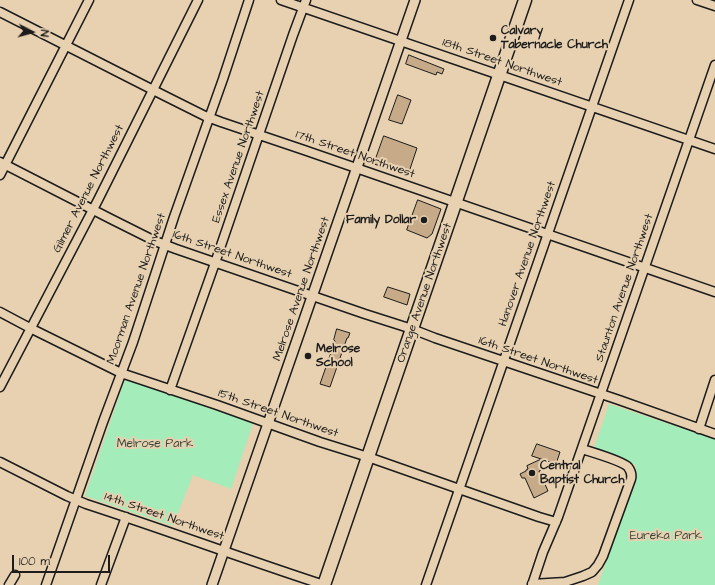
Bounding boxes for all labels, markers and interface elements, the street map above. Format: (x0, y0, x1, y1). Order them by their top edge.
north arrow (12, 12, 52, 52)
place label: Calvary Tabernacle Church (501, 24, 608, 52)
text: N (37, 29, 52, 38)
marker: Calvary Tabernacle Church (488, 33, 498, 43)
street label: 18th Street Northwest (440, 36, 564, 90)
street label: Essex Avenue Northwest (210, 89, 268, 225)
street label: Gilmer Avenue Northwest (50, 123, 128, 255)
street label: 17th Street Northwest (294, 128, 416, 182)
street label: Hanover Avenue Northwest (496, 179, 560, 329)
street label: Moorman Avenue Northwest (104, 212, 170, 366)
street label: Staunton Avenue Northwest (593, 212, 657, 364)
place label: Family Dollar (346, 213, 416, 227)
street label: Melrose Avenue Northwest (271, 215, 333, 363)
marker: Family Dollar (419, 215, 429, 225)
street label: Orange Avenue Northwest (394, 221, 456, 365)
street label: 16th Street Northwest (170, 228, 294, 282)
street label: 16th Street Northwest (476, 334, 600, 388)
place label: Melrose School (316, 342, 360, 370)
marker: Melrose School (303, 351, 313, 361)
street label: 15th Street Northwest (216, 387, 340, 441)
park label: Melrose Park (117, 437, 193, 451)
place label: Central Baptist Church (540, 459, 624, 487)
marker: Central Baptist Church (527, 468, 537, 478)
street label: 14th Street Northwest (102, 490, 226, 544)
park label: Eureka Park (630, 529, 702, 543)
scale bar (14, 547, 112, 573)
text: 100 m (19, 553, 50, 570)

